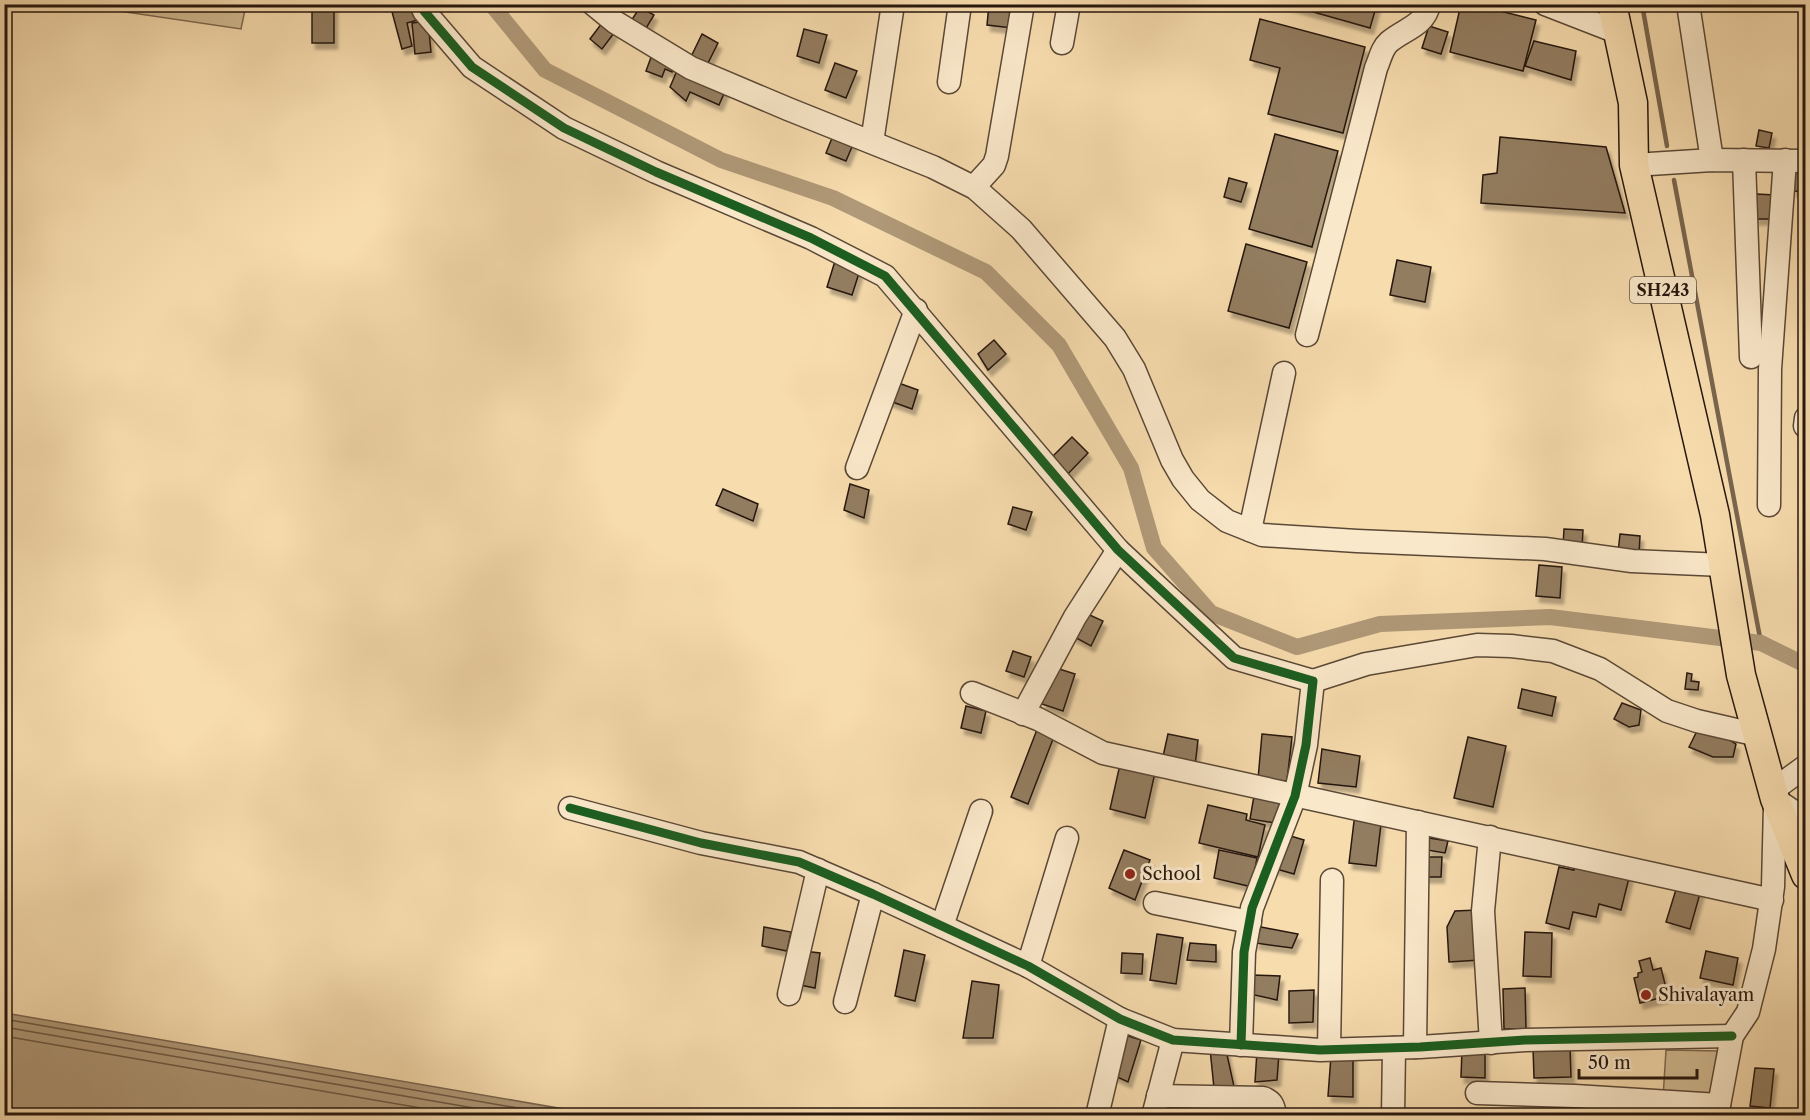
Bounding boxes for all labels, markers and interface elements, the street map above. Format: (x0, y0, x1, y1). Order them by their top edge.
road number: SH243 (1630, 277, 1696, 303)
place label: School (1142, 863, 1201, 885)
marker: School (1123, 867, 1137, 881)
place label: Shivalayam (1658, 984, 1754, 1006)
marker: Shivalayam (1639, 988, 1653, 1002)
scale bar (1579, 1042, 1698, 1080)
text: 50 m (1588, 1052, 1631, 1074)

